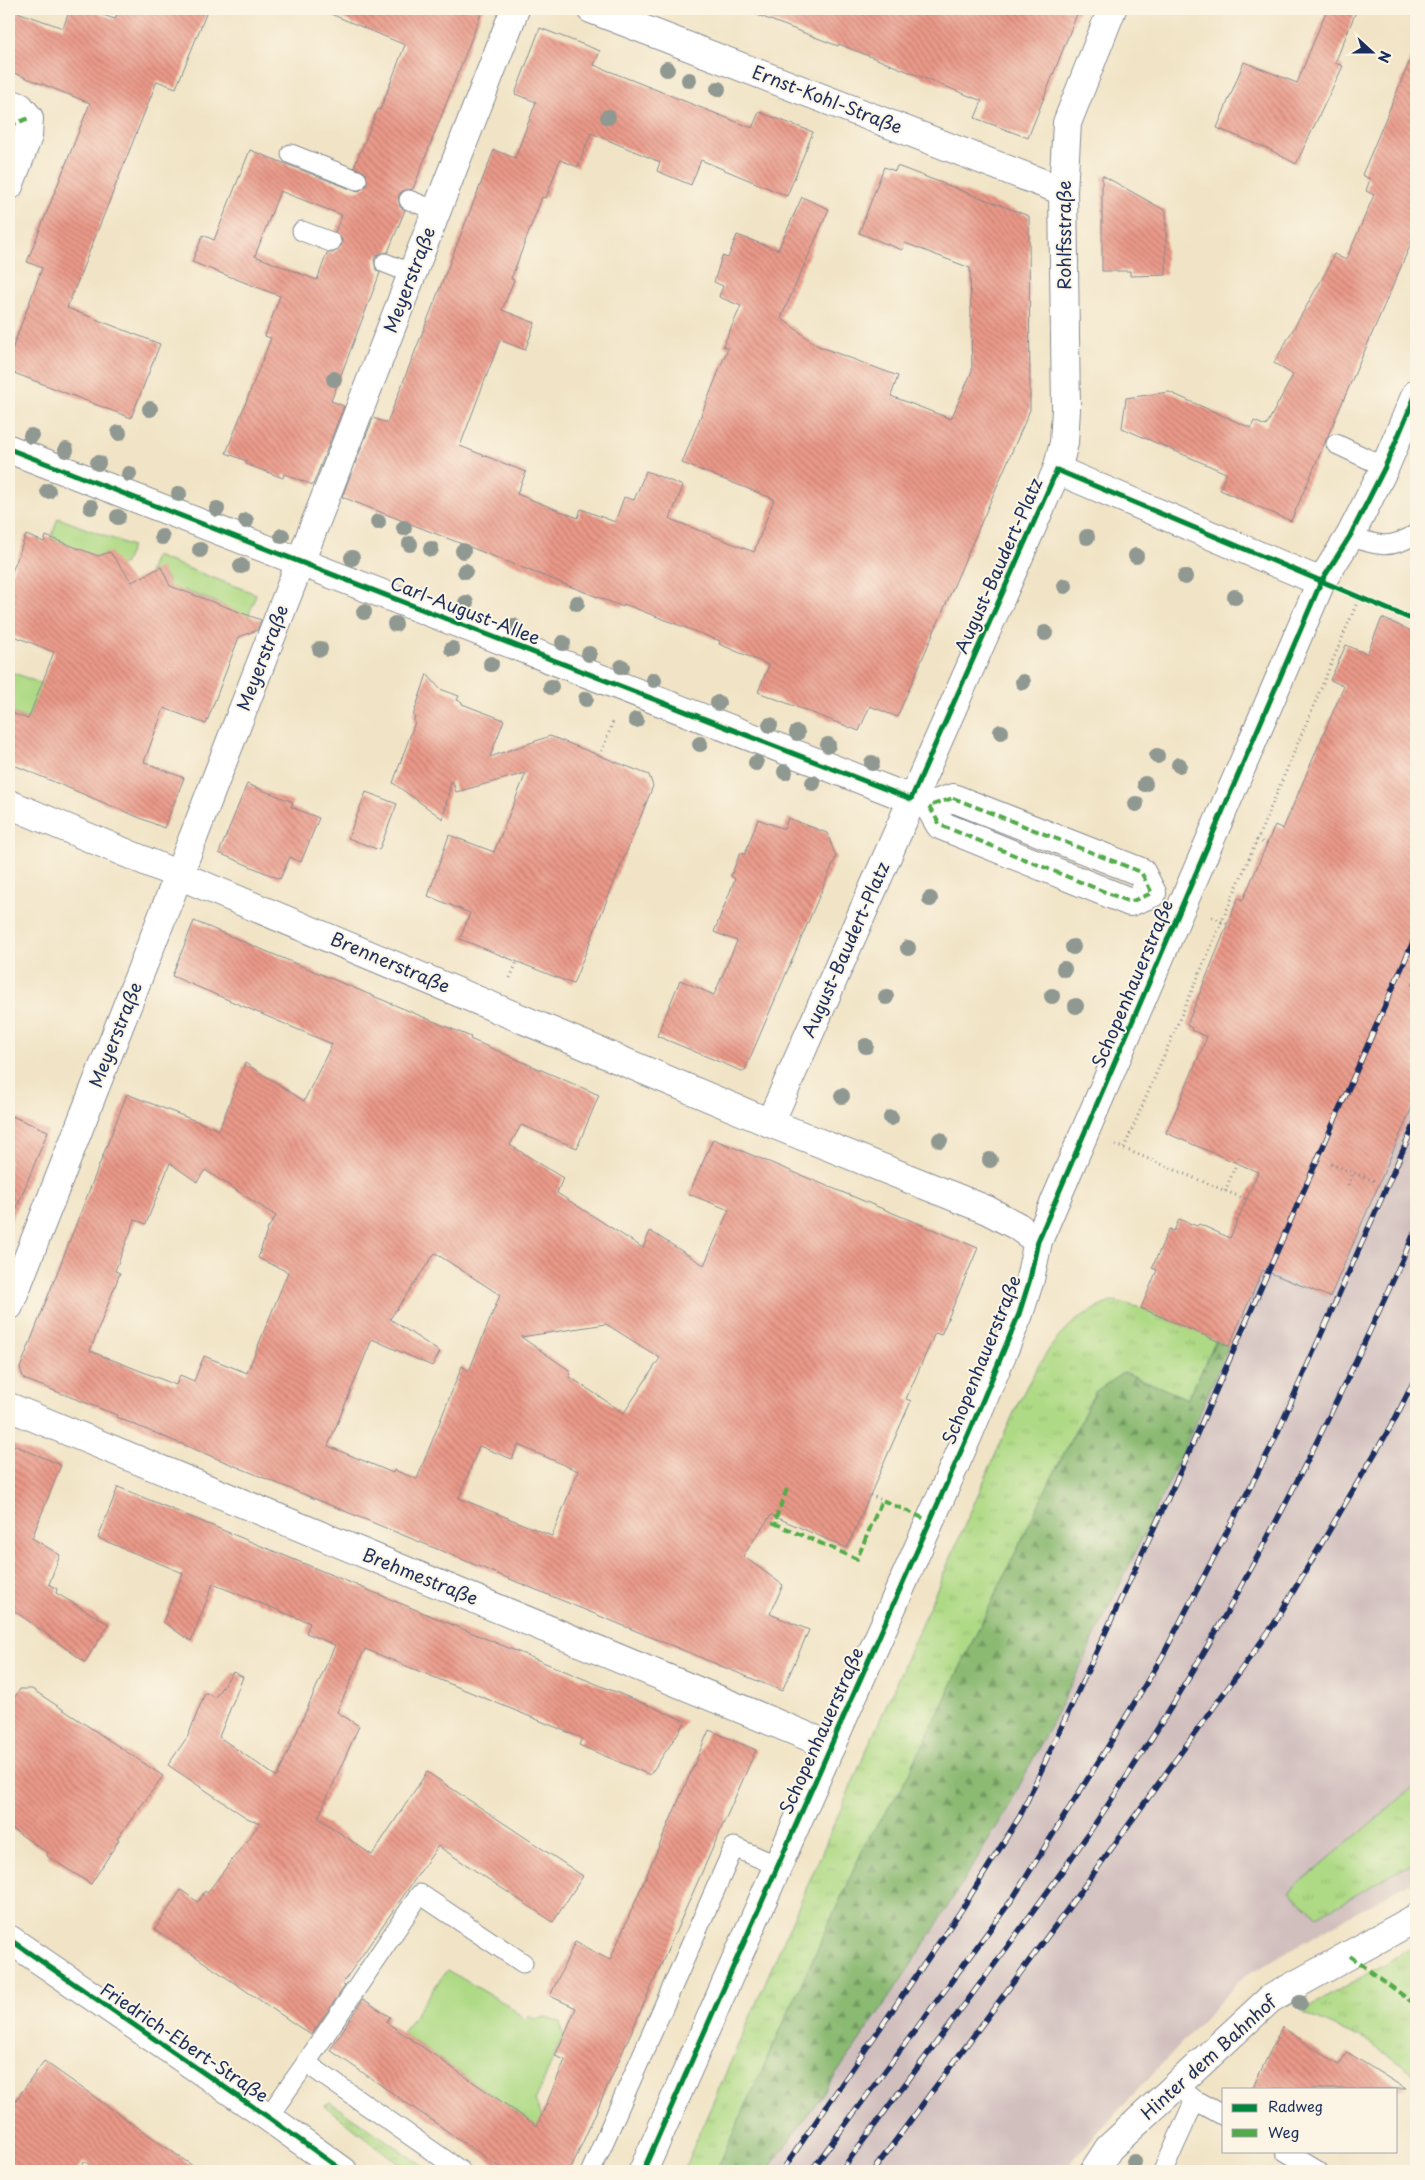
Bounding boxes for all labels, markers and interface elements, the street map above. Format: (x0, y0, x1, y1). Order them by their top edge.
north arrow (1348, 28, 1398, 78)
text: N (1373, 48, 1396, 66)
street label: Ernst-Kohl-Straße (749, 58, 907, 140)
street label: Rohlfsstraße (1050, 180, 1077, 290)
street label: Meyerstraße (376, 223, 441, 336)
street label: August-Baudert-Platz (947, 473, 1049, 658)
street label: Carl-August-Allee (387, 569, 545, 651)
street label: Meyerstraße (229, 601, 294, 714)
street label: August-Baudert-Platz (794, 857, 896, 1042)
street label: Schopenhauerstraße (1084, 895, 1179, 1072)
street label: Brennerstraße (327, 924, 455, 999)
street label: Meyerstraße (81, 978, 148, 1091)
street label: Schopenhauerstraße (934, 1271, 1027, 1448)
street label: Brehmestraße (359, 1540, 482, 1611)
street label: Schopenhauerstraße (772, 1642, 870, 1818)
street label: Friedrich-Ebert-Straße (95, 1975, 274, 2108)
street label: Hinter dem Bahnhof (1134, 1987, 1283, 2125)
legend (1222, 2088, 1398, 2152)
text: Radweg (1268, 2094, 1323, 2117)
text: Weg (1268, 2120, 1299, 2143)

